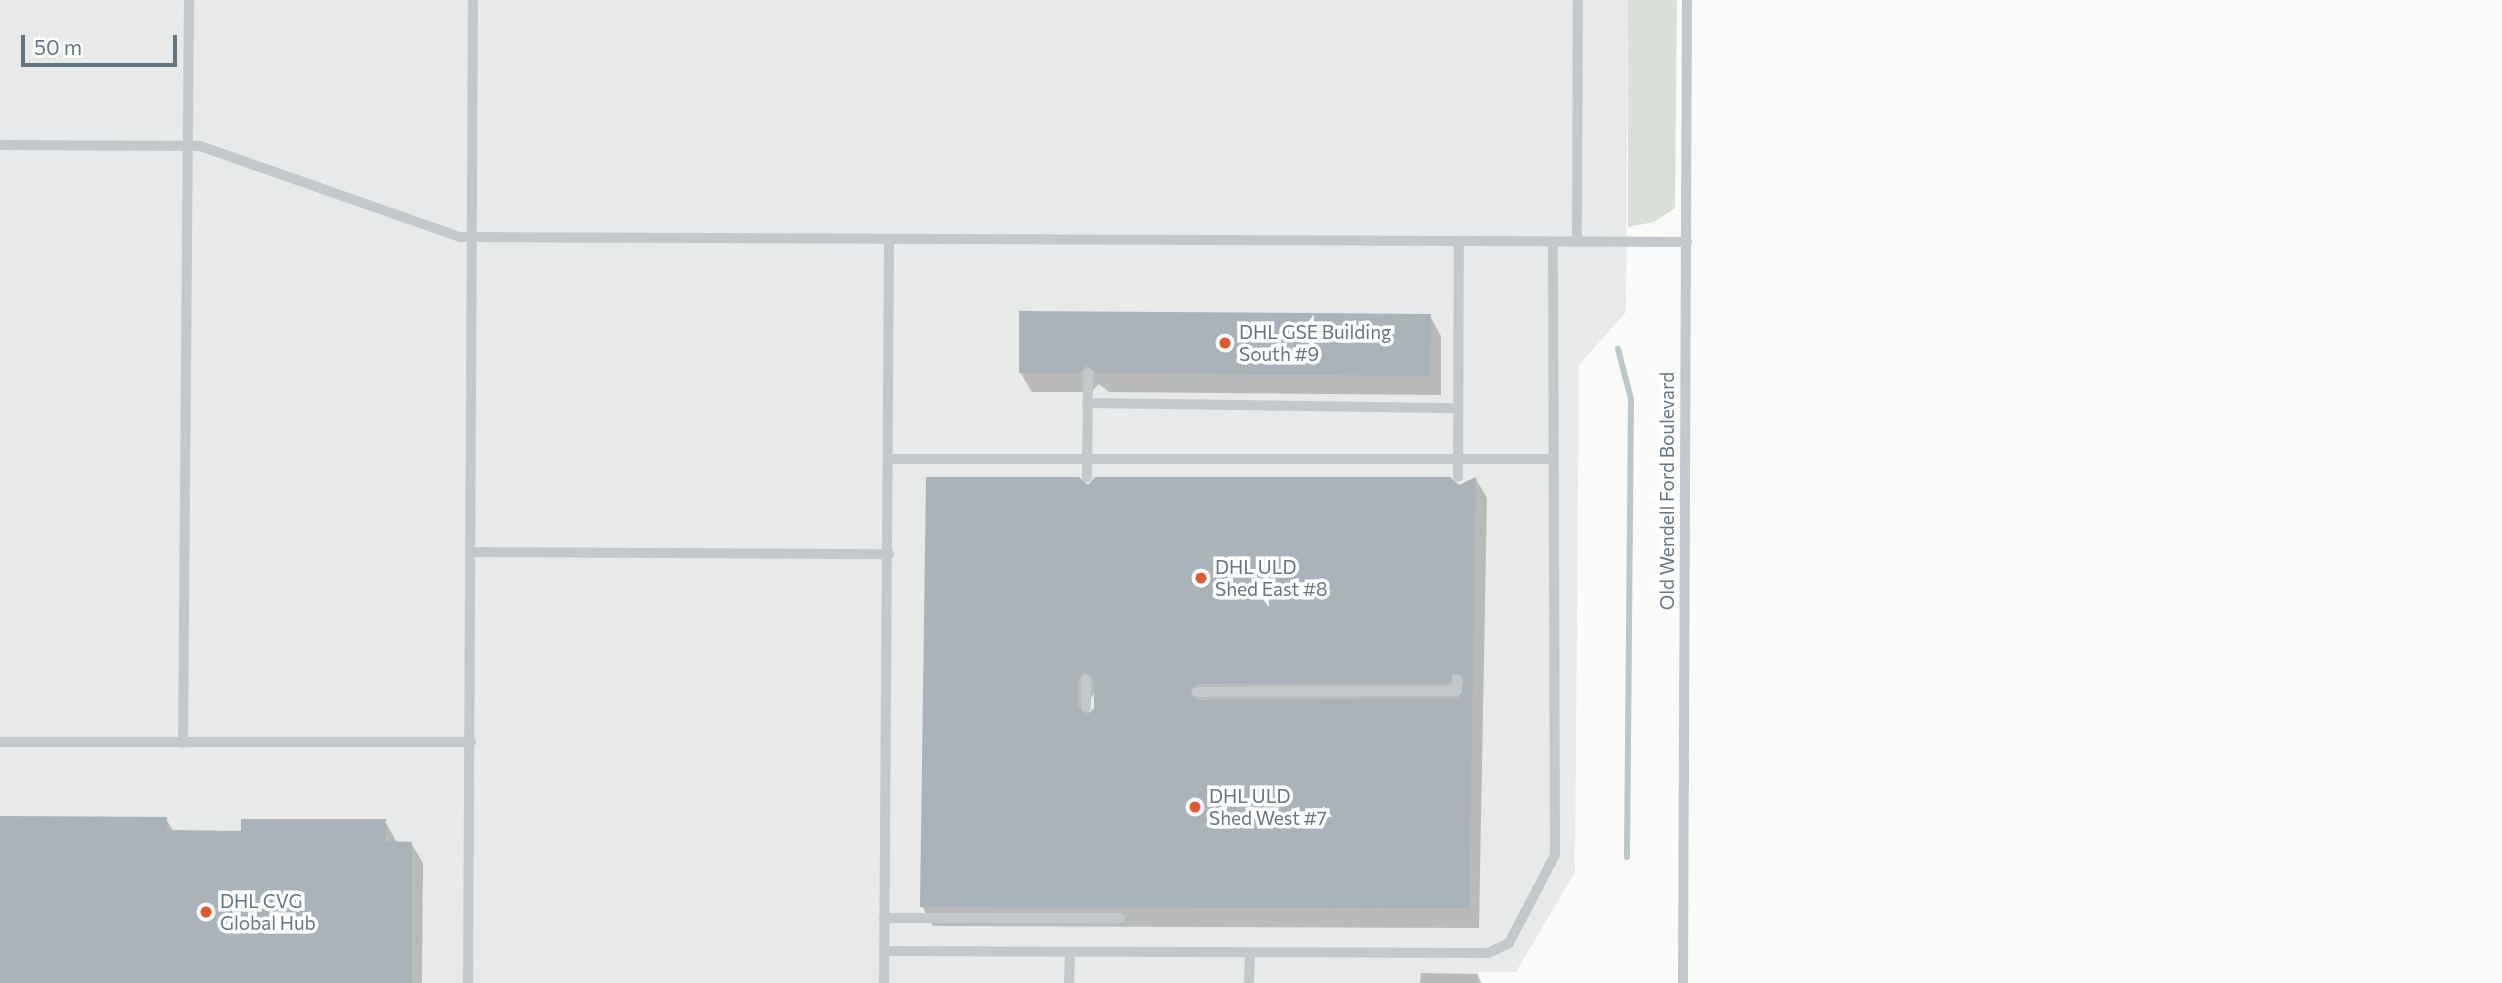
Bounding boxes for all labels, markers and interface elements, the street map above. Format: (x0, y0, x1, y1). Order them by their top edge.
scale bar (24, 21, 180, 65)
text: 50 m (34, 34, 82, 59)
place label: DHL GSE Building South #9 (1239, 321, 1391, 365)
marker: DHL GSE Building South #9 (1217, 335, 1233, 351)
street label: Old Wendell Ford Boulevard (1656, 372, 1678, 610)
place label: DHL ULD Shed East #8 (1215, 556, 1327, 600)
marker: DHL ULD Shed East #8 (1193, 570, 1209, 586)
place label: DHL ULD Shed West #7 (1209, 785, 1327, 829)
marker: DHL ULD Shed West #7 (1187, 799, 1203, 815)
place label: DHL CVG Global Hub (220, 890, 316, 934)
marker: DHL CVG Global Hub (198, 904, 214, 920)

